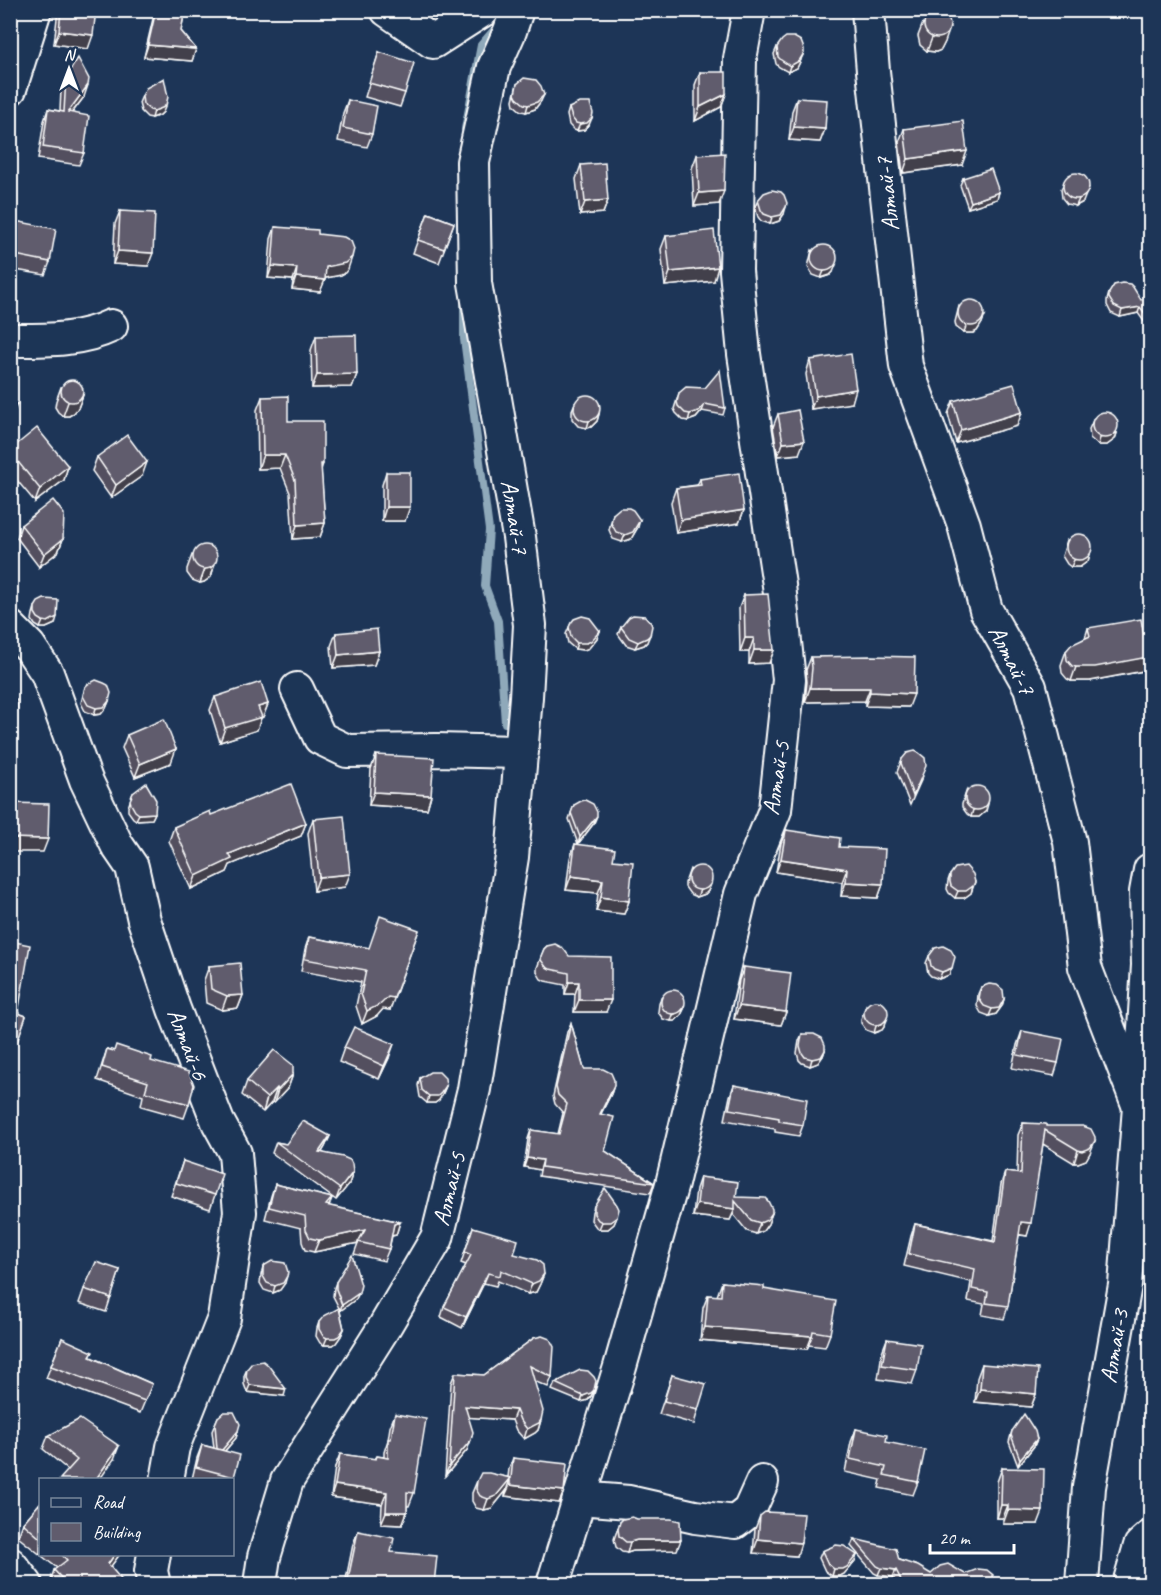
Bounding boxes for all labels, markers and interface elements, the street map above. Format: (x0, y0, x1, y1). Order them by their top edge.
north arrow (39, 39, 99, 99)
text: N (64, 45, 77, 65)
street label: Алтай-7 (868, 154, 906, 233)
street label: Алтай-7 (494, 478, 536, 557)
street label: Алтай-7 (982, 620, 1043, 701)
street label: Алтай-5 (755, 738, 797, 817)
street label: Алтай-6 (161, 1004, 216, 1085)
street label: Алтай-5 (425, 1148, 473, 1229)
street label: Алтай-3 (1093, 1305, 1136, 1385)
legend (39, 1478, 234, 1556)
text: Road (93, 1491, 126, 1513)
scale bar (930, 1517, 1014, 1555)
text: Building (93, 1521, 142, 1543)
text: 20 m (939, 1527, 972, 1549)

